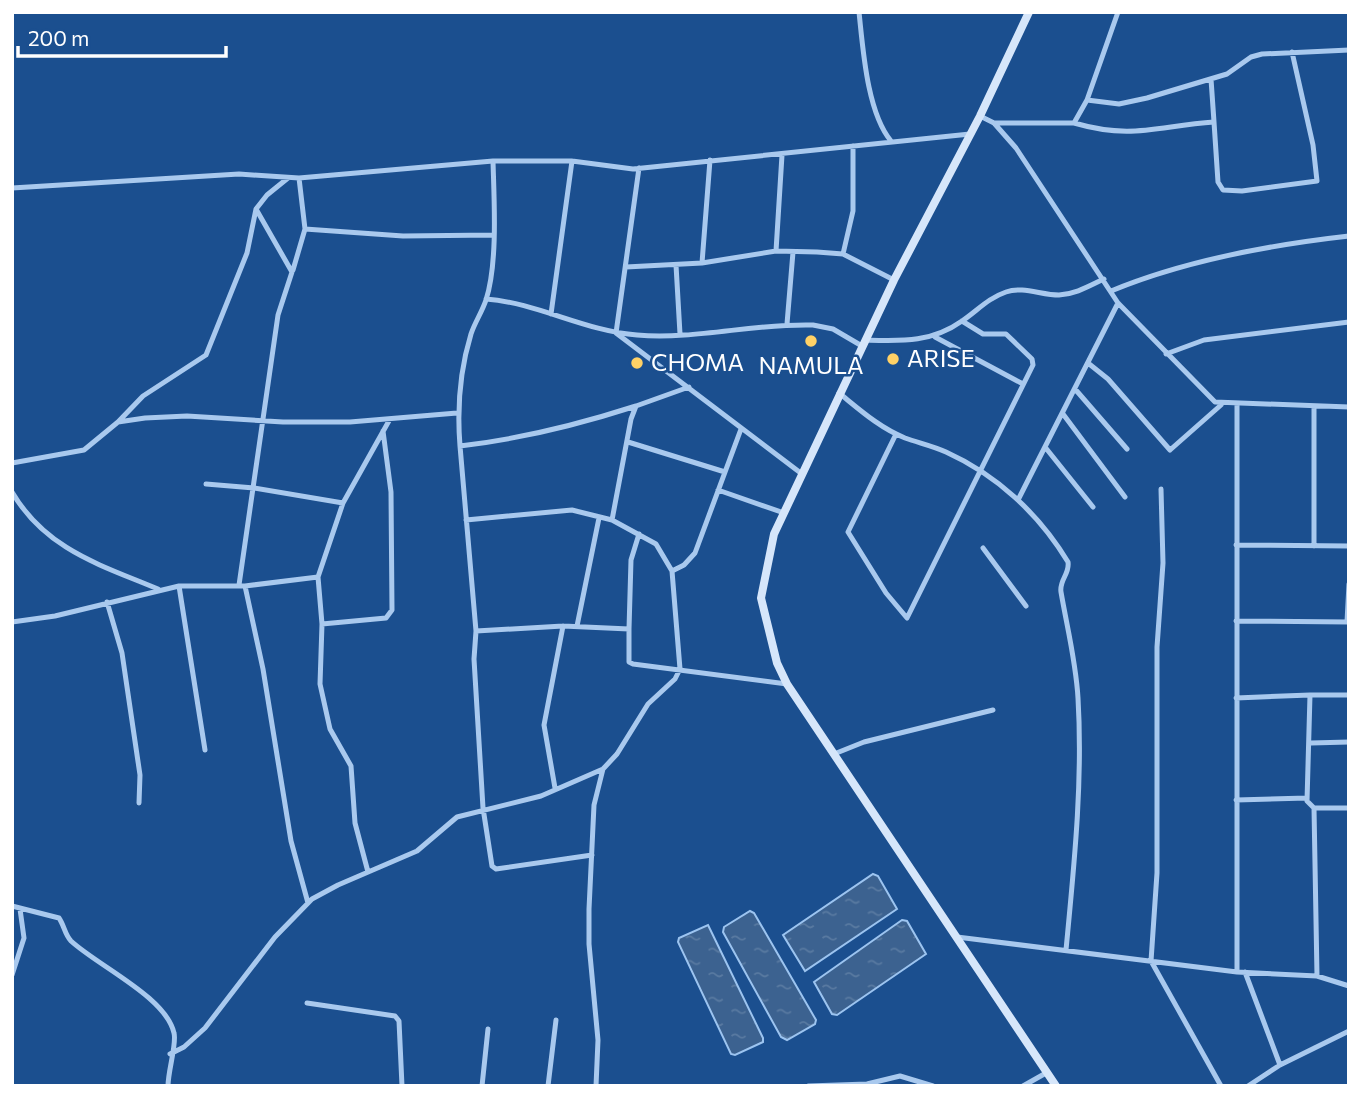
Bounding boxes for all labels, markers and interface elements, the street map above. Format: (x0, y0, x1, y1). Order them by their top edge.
scale bar (18, 14, 226, 58)
text: 200 m (28, 25, 89, 50)
marker: NAMULA (803, 333, 819, 349)
place label: ARISE (907, 343, 975, 372)
place label: CHOMA (651, 347, 744, 376)
place label: NAMULA (758, 350, 864, 379)
marker: ARISE (885, 351, 901, 367)
marker: CHOMA (629, 355, 645, 371)

